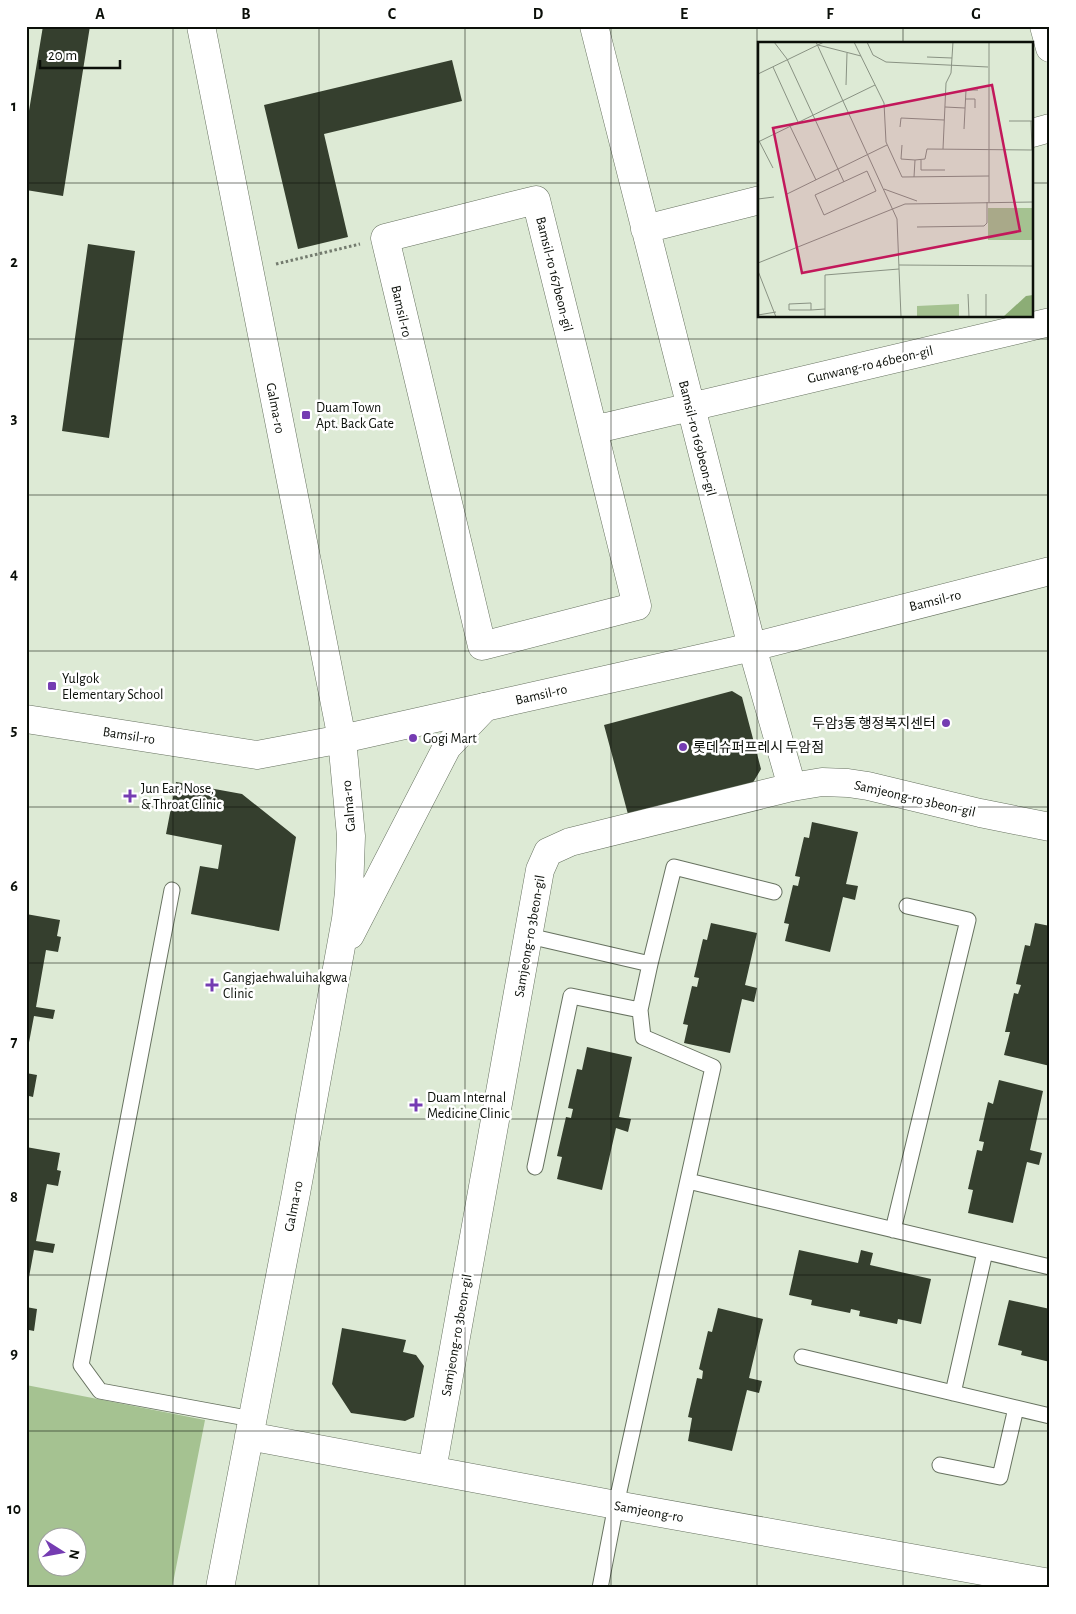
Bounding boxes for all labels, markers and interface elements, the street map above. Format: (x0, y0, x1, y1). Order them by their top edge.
text: A (95, 6, 105, 22)
text: B (241, 6, 251, 22)
text: C (388, 6, 397, 22)
text: D (533, 6, 544, 22)
text: E (680, 6, 688, 22)
text: F (826, 6, 834, 22)
text: G (971, 6, 981, 22)
scale bar (40, 38, 120, 70)
inset map (758, 42, 1034, 318)
text: 20 m (48, 48, 77, 63)
text: 1 (11, 98, 17, 114)
street label: Bamsil-ro 167beon-gil (533, 215, 575, 333)
text: 2 (10, 254, 18, 270)
street label: Bamsil-ro (388, 284, 414, 339)
street label: Gunwang-ro 46beon-gil (806, 344, 934, 386)
street label: Bamsil-ro 169beon-gil (676, 379, 718, 497)
street label: Galma-ro (263, 382, 287, 435)
place label: Duam Town Apt. Back Gate (316, 401, 394, 431)
marker: Duam Town Apt. Back Gate (300, 409, 312, 421)
text: 3 (11, 410, 18, 426)
text: 4 (10, 566, 18, 582)
street label: Bamsil-ro (908, 588, 963, 614)
place label: Yulgok Elementary School (62, 672, 164, 702)
marker: Yulgok Elementary School (46, 680, 58, 692)
street label: Bamsil-ro (514, 682, 569, 708)
place label: 두암3동 행정복지센터 (812, 716, 936, 731)
marker: 두암3동 행정복지센터 (940, 717, 952, 729)
text: 5 (11, 722, 18, 738)
street label: Bamsil-ro (102, 725, 156, 747)
marker: Gogi Mart (407, 732, 419, 744)
place label: Gogi Mart (423, 732, 477, 746)
place label: 롯데슈퍼프레시 두암점 (693, 740, 824, 755)
marker: 롯데슈퍼프레시 두암점 (677, 741, 689, 753)
street label: Samjeong-ro 3beon-gil (853, 778, 977, 820)
street label: Galma-ro (340, 780, 358, 832)
place label: Jun Ear, Nose, & Throat Clinic (141, 782, 222, 812)
marker: Jun Ear, Nose, & Throat Clinic (123, 789, 137, 803)
street label: Samjeong-ro 3beon-gil (512, 874, 548, 999)
text: 6 (10, 878, 18, 894)
place label: Gangjaehwaluihakgwa Clinic (223, 971, 348, 1001)
marker: Gangjaehwaluihakgwa Clinic (205, 978, 219, 992)
text: 7 (11, 1034, 18, 1050)
place label: Duam Internal Medicine Clinic (427, 1091, 510, 1121)
marker: Duam Internal Medicine Clinic (409, 1098, 423, 1112)
street label: Galma-ro (282, 1179, 306, 1233)
text: 8 (10, 1189, 18, 1205)
street label: Samjeong-ro 3beon-gil (439, 1273, 475, 1398)
text: 9 (10, 1345, 18, 1361)
street label: Samjeong-ro (613, 1499, 685, 1525)
text: 10 (7, 1501, 21, 1517)
north arrow (38, 1526, 88, 1576)
text: N (66, 1548, 82, 1560)

